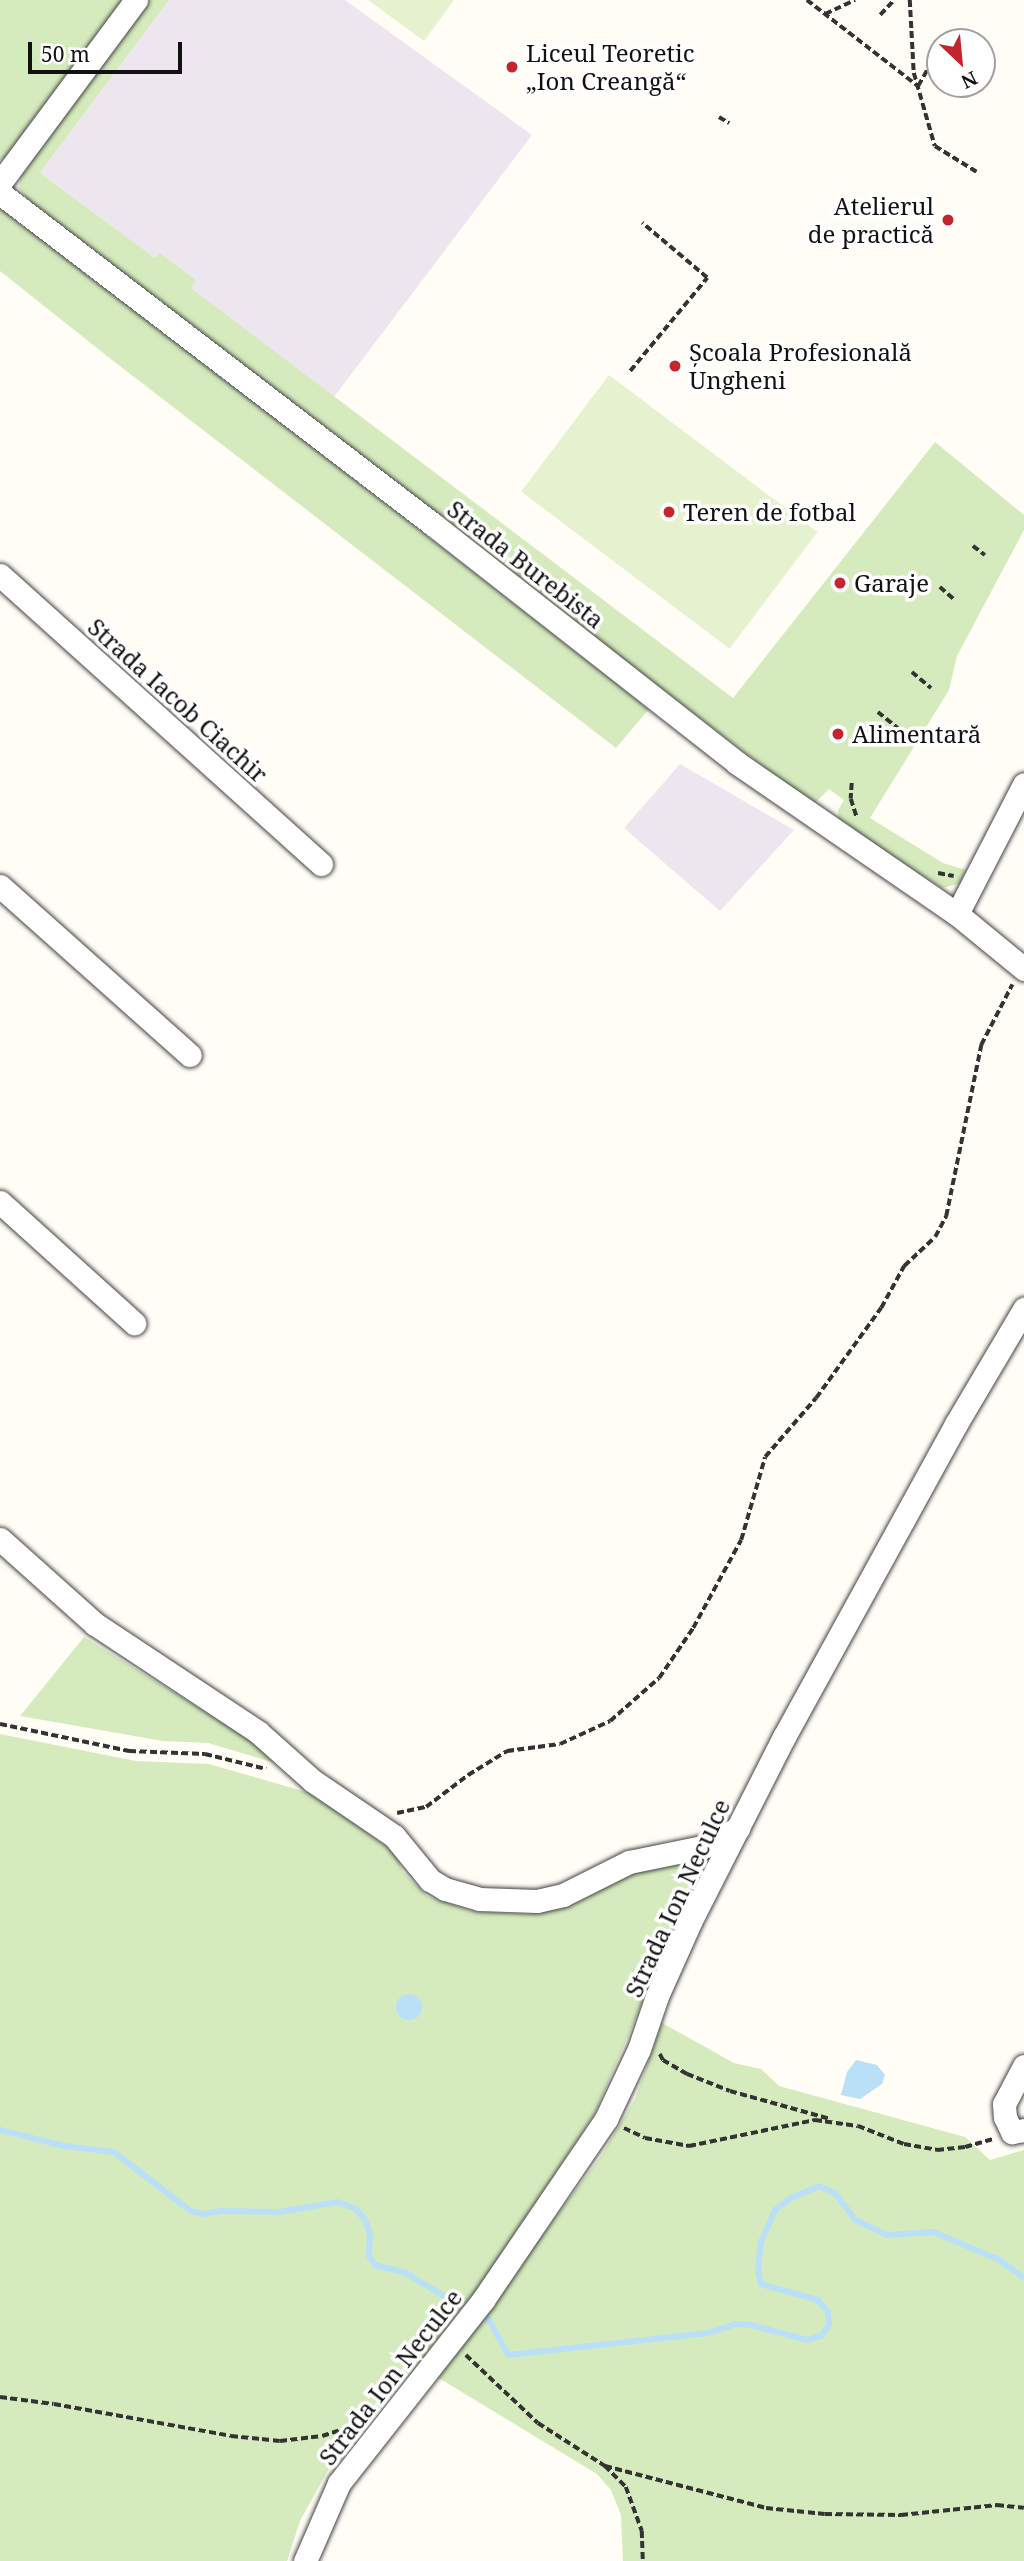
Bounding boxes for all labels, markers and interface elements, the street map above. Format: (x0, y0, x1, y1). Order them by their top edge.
scale bar (32, 28, 186, 72)
north arrow (926, 28, 996, 98)
place label: Liceul Teoretic „Ion Creangă“ (526, 39, 694, 95)
text: 50 m (41, 40, 90, 68)
marker: Liceul Teoretic „Ion Creangă“ (504, 59, 520, 75)
text: N (957, 65, 982, 95)
place label: Atelierul de practică (808, 192, 934, 248)
marker: Atelierul de practică (940, 212, 956, 228)
place label: Școala Profesională Ungheni (689, 338, 912, 394)
marker: Școala Profesională Ungheni (667, 358, 683, 374)
street label: Strada Burebista (442, 494, 610, 634)
place label: Teren de fotbal (683, 498, 856, 526)
marker: Teren de fotbal (661, 504, 677, 520)
place label: Garaje (854, 569, 929, 597)
marker: Garaje (832, 575, 848, 591)
street label: Strada Iacob Ciachir (82, 612, 274, 788)
place label: Alimentară (852, 720, 981, 748)
marker: Alimentară (830, 726, 846, 742)
street label: Strada Ion Neculce (619, 1794, 735, 2002)
street label: Strada Ion Neculce (312, 2283, 468, 2471)

